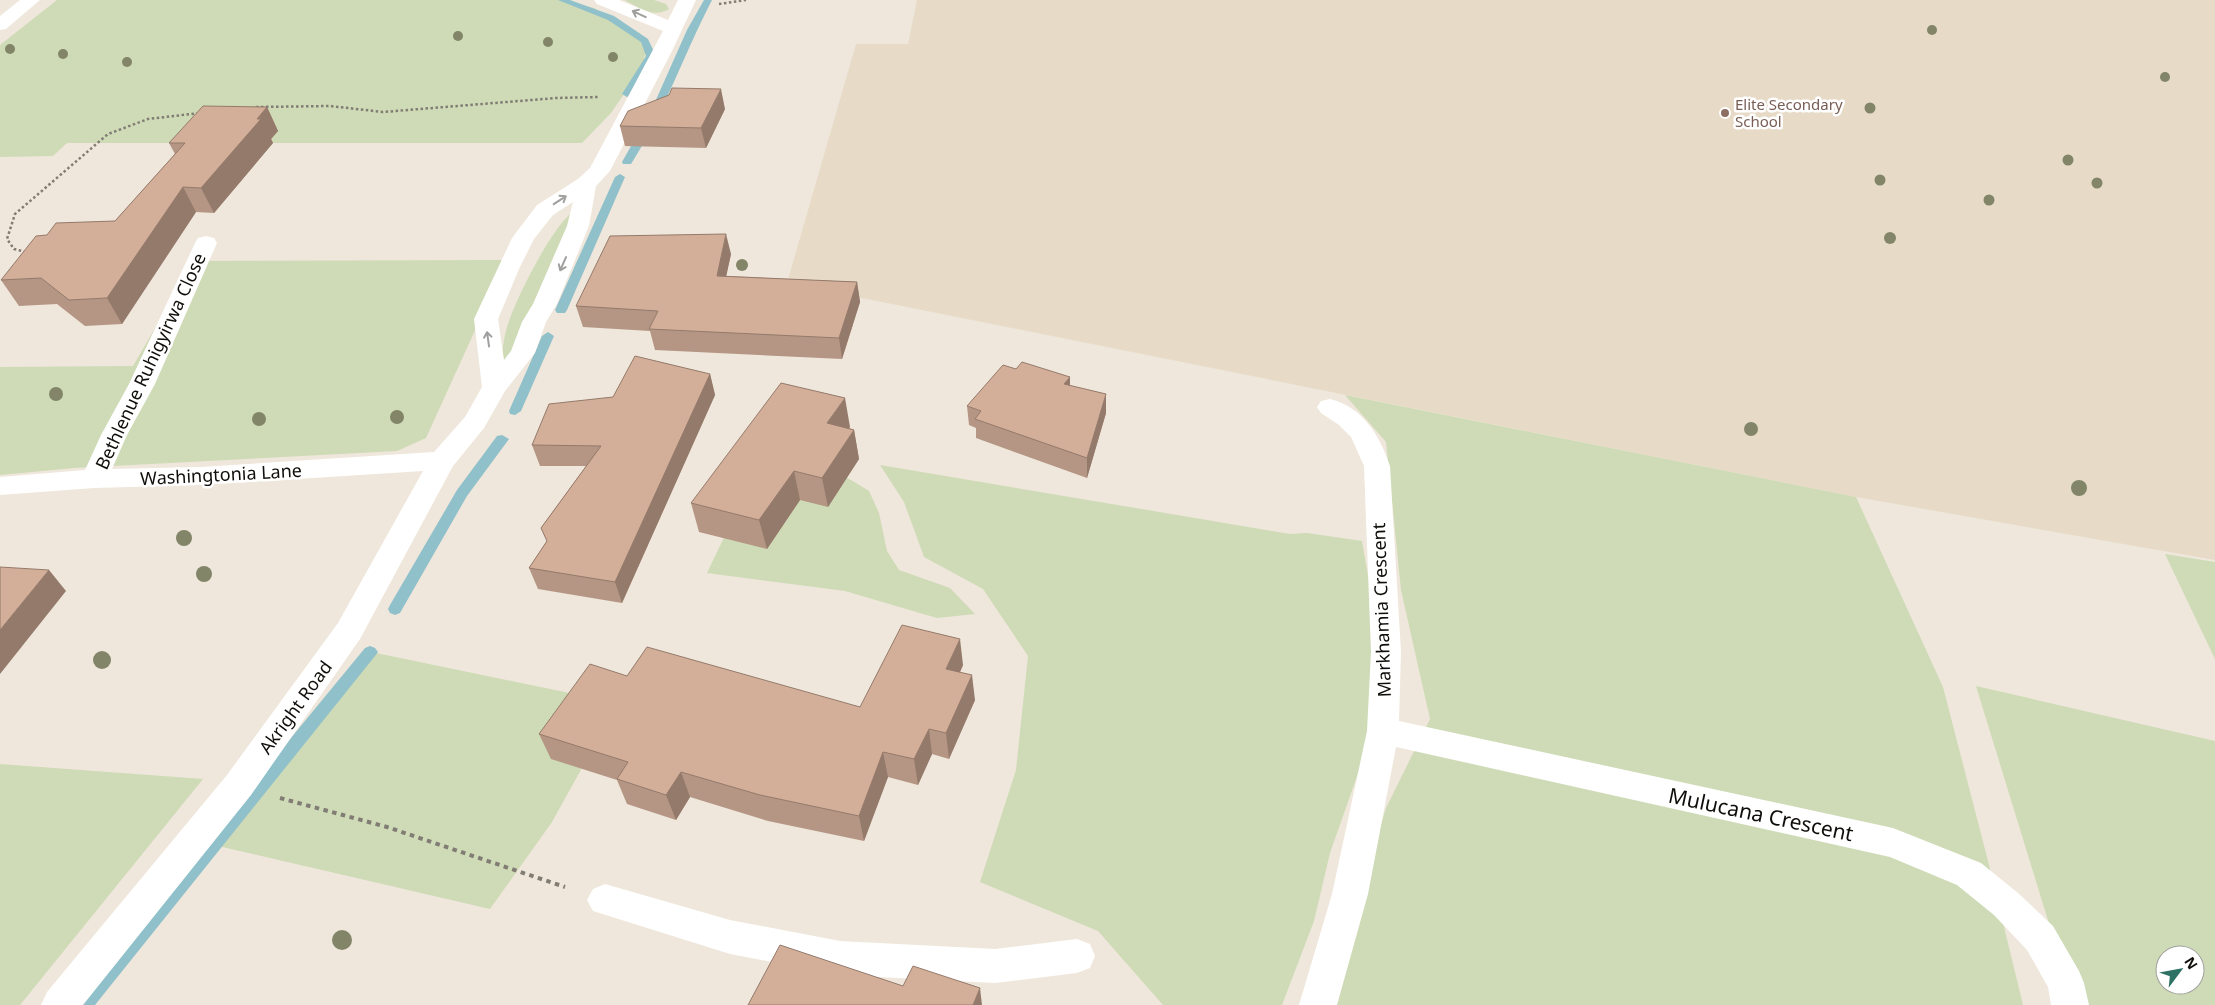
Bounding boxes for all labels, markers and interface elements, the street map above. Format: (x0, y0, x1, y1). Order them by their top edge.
one-way arrow (632, 9, 647, 18)
place label: Elite Secondary School (1735, 94, 1843, 131)
marker: Elite Secondary School (1719, 107, 1731, 119)
one-way arrow (552, 195, 566, 205)
street label: Bethlenue Ruhigyirwa Close (89, 249, 211, 473)
one-way arrow (557, 256, 567, 271)
one-way arrow (483, 331, 493, 347)
street label: Washingtonia Lane (140, 458, 302, 490)
street label: Markhamia Crescent (1366, 522, 1396, 698)
street label: Akright Road (253, 656, 337, 758)
street label: Mulucana Crescent (1666, 781, 1856, 847)
north arrow (2155, 945, 2205, 995)
text: N (2180, 953, 2203, 973)

